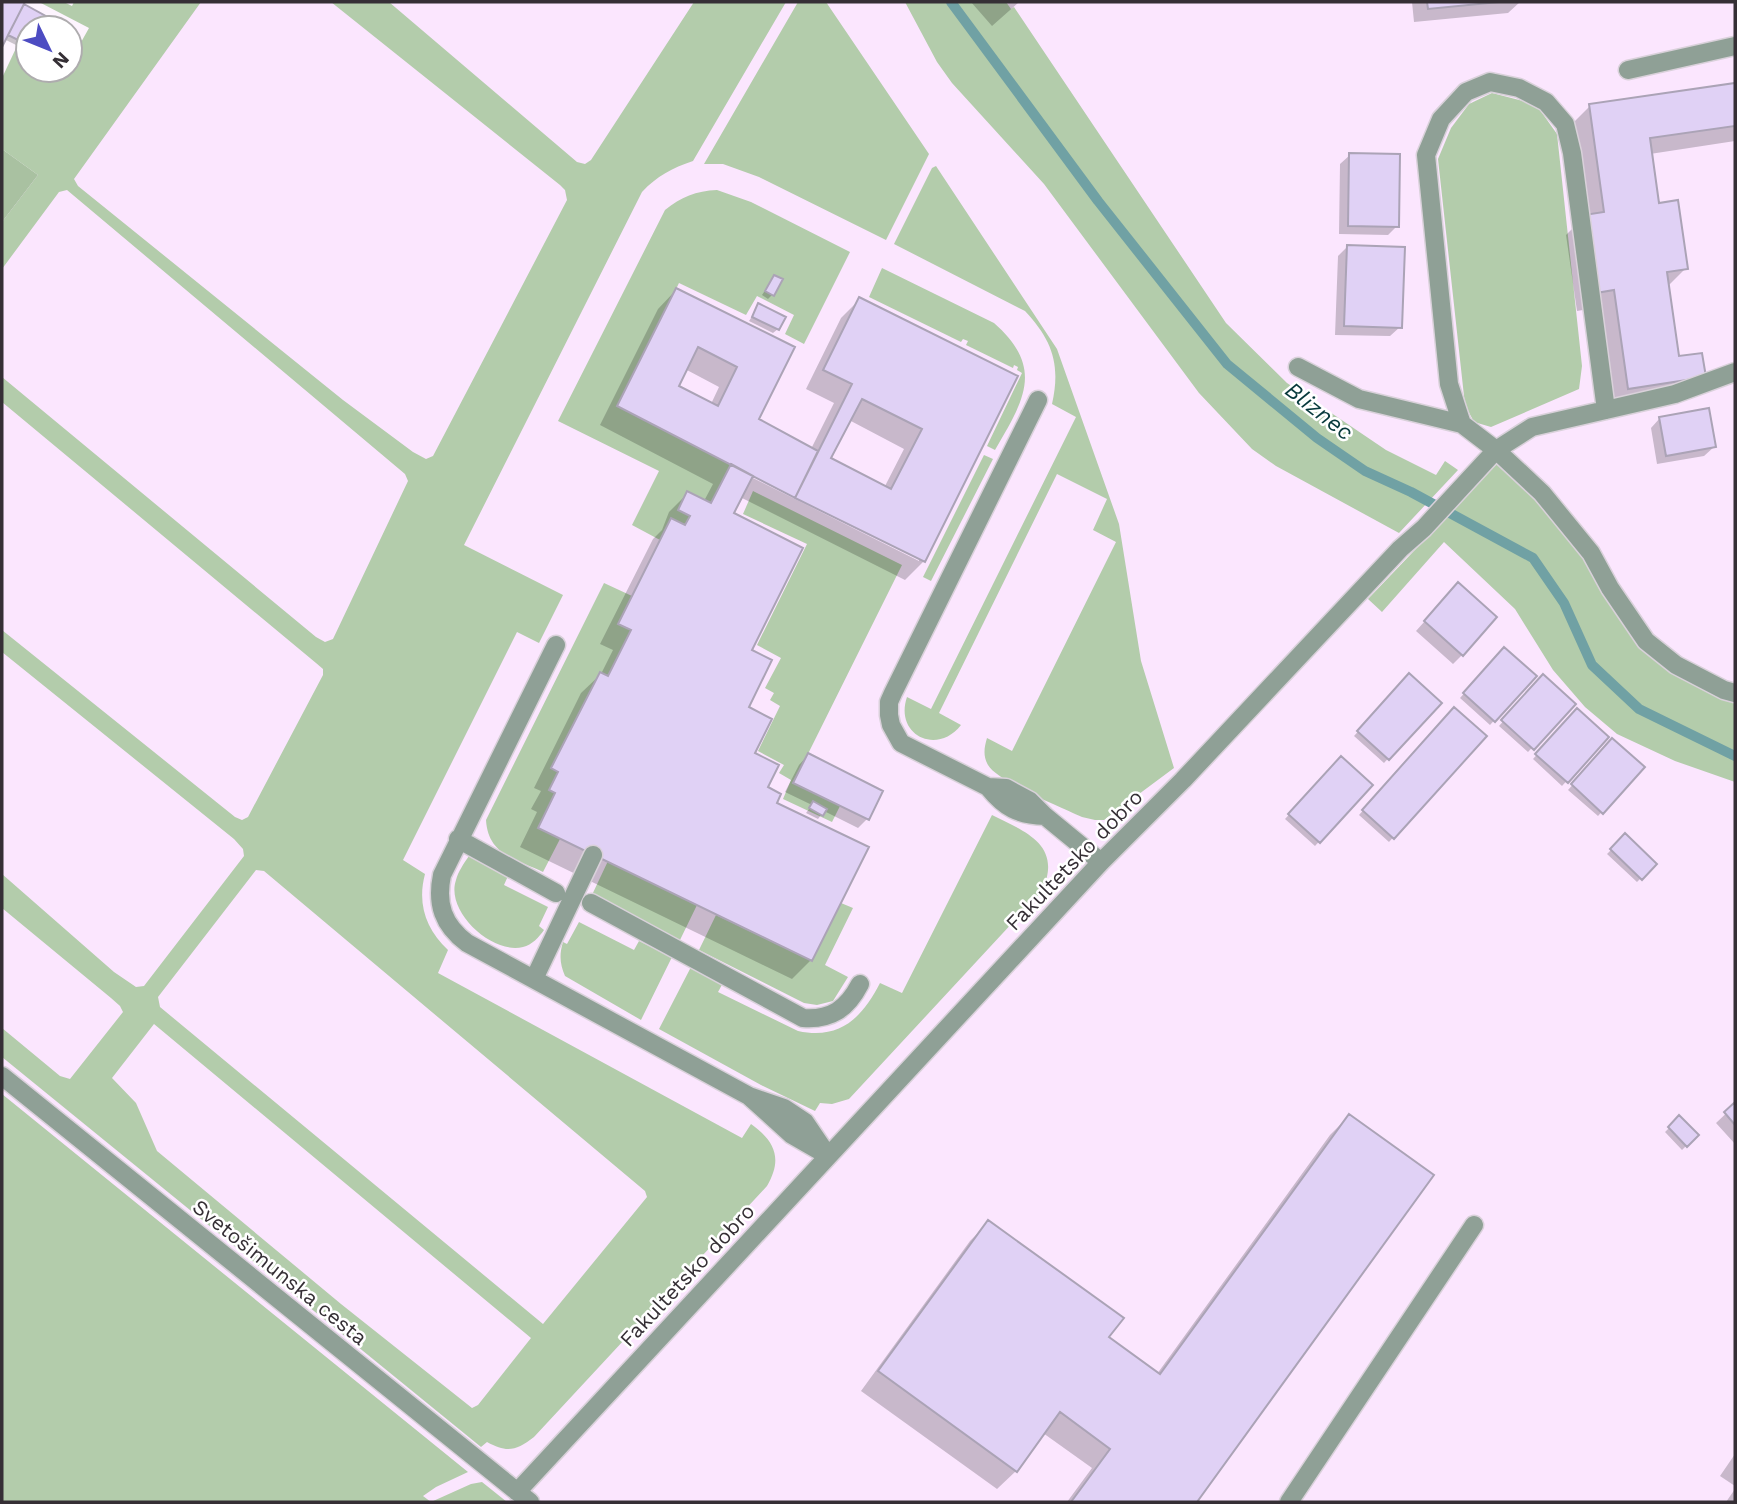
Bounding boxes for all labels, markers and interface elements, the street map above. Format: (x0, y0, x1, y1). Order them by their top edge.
north arrow (14, 14, 84, 84)
text: N (48, 47, 74, 73)
water label: Bliznec (1280, 376, 1359, 446)
street label: Fakultetsko dobro (1000, 784, 1148, 936)
street label: Svetošimunska cesta (188, 1194, 372, 1350)
street label: Fakultetsko dobro (614, 1198, 760, 1352)

